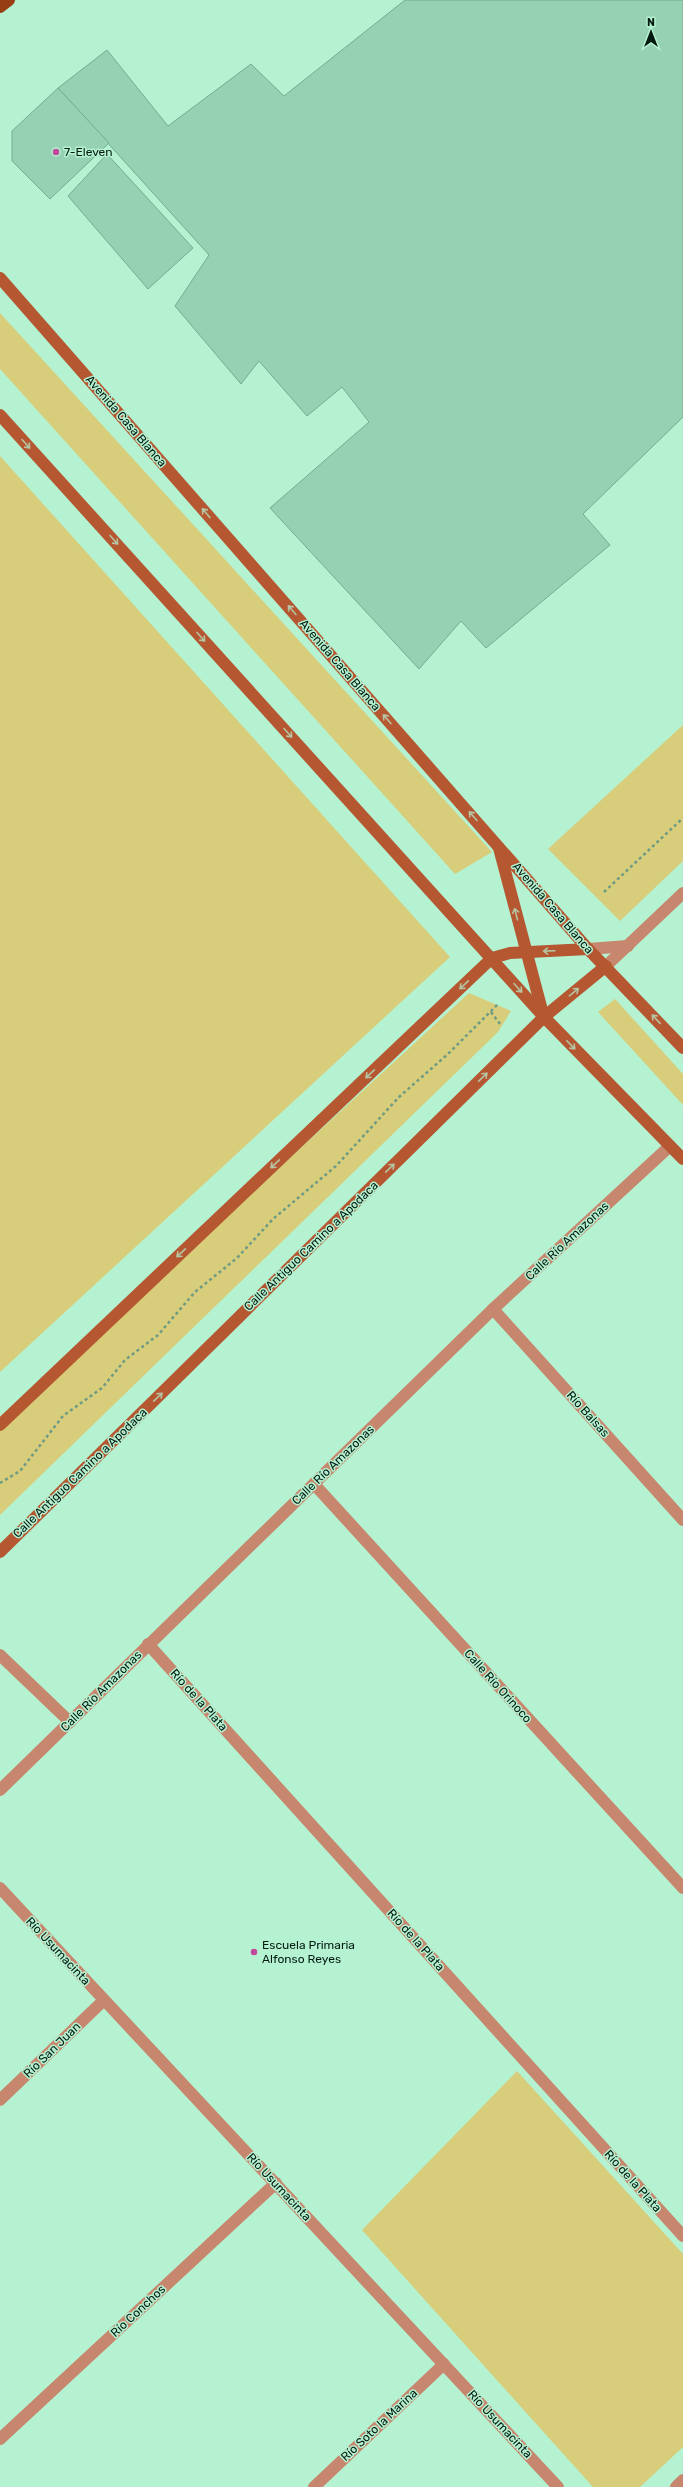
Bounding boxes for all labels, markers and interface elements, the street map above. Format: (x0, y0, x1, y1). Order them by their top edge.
north arrow (631, 12, 671, 52)
text: N (647, 16, 655, 29)
place label: 7-Eleven (64, 145, 113, 159)
marker: 7-Eleven (51, 147, 61, 157)
street label: Avenida Casa Blanca (83, 373, 169, 469)
one-way arrow (21, 439, 31, 449)
one-way arrow (202, 507, 211, 518)
one-way arrow (109, 535, 118, 546)
one-way arrow (288, 606, 297, 616)
street label: Avenida Casa Blanca (297, 617, 383, 713)
one-way arrow (196, 632, 206, 642)
one-way arrow (383, 714, 392, 724)
one-way arrow (284, 728, 293, 738)
one-way arrow (468, 811, 477, 821)
street label: Avenida Casa Blanca (510, 860, 596, 956)
one-way arrow (512, 908, 520, 921)
one-way arrow (543, 947, 556, 955)
one-way arrow (459, 980, 469, 990)
one-way arrow (513, 982, 522, 993)
one-way arrow (569, 988, 580, 997)
one-way arrow (651, 1014, 661, 1024)
one-way arrow (566, 1040, 576, 1050)
one-way arrow (365, 1069, 375, 1079)
one-way arrow (478, 1072, 488, 1082)
one-way arrow (270, 1159, 280, 1169)
one-way arrow (385, 1164, 395, 1173)
street label: Calle Antiguo Camino a Apodaca (241, 1178, 381, 1314)
street label: Calle Río Amazonas (522, 1199, 612, 1283)
one-way arrow (176, 1248, 186, 1258)
street label: Río Balsas (564, 1388, 612, 1440)
one-way arrow (153, 1392, 163, 1402)
street label: Calle Antiguo Camino a Apodaca (10, 1405, 150, 1541)
street label: Calle Río Amazonas (289, 1422, 377, 1508)
street label: Calle Río Orinoco (461, 1646, 535, 1726)
street label: Calle Río Amazonas (58, 1648, 144, 1734)
street label: Río de la Plata (168, 1666, 230, 1734)
street label: Río de la Plata (385, 1906, 447, 1974)
street label: Río Usumacinta (23, 1914, 93, 1988)
place label: Escuela Primaria Alfonso Reyes (262, 1938, 355, 1966)
marker: Escuela Primaria Alfonso Reyes (249, 1947, 259, 1957)
street label: Río San Juan (21, 2019, 83, 2081)
street label: Río de la Plata (602, 2147, 664, 2215)
street label: Río Usumacinta (244, 2150, 314, 2224)
street label: Río Conchos (108, 2282, 168, 2340)
street label: Río Soto la Marina (338, 2386, 420, 2464)
street label: Río Usumacinta (465, 2387, 535, 2461)

